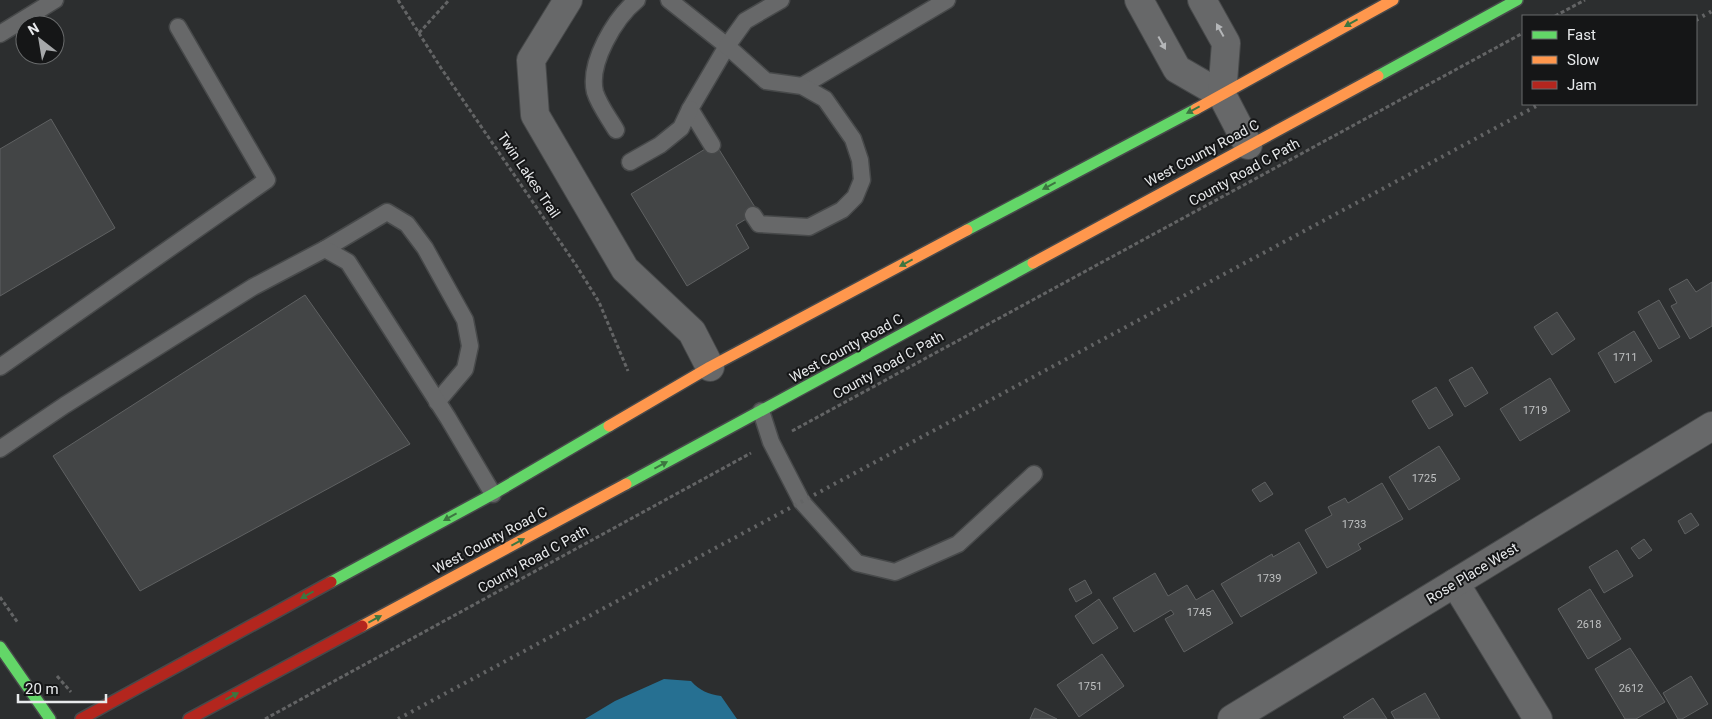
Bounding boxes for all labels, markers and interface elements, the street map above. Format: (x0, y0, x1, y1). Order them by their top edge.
north arrow (15, 15, 65, 65)
legend (1522, 15, 1697, 105)
text: N (25, 19, 42, 38)
one-way arrow (1344, 19, 1357, 28)
one-way arrow (1215, 24, 1224, 37)
text: Fast (1567, 26, 1596, 44)
one-way arrow (1158, 36, 1167, 49)
text: Slow (1567, 51, 1599, 69)
text: Jam (1567, 76, 1597, 94)
one-way arrow (1186, 106, 1200, 114)
street label: West County Road C (1142, 116, 1262, 190)
street label: Twin Lakes Trail (494, 129, 564, 221)
street label: County Road C Path (1186, 135, 1302, 209)
one-way arrow (1043, 182, 1056, 191)
one-way arrow (899, 259, 913, 267)
street label: West County Road C (787, 310, 905, 386)
street label: County Road C Path (830, 328, 946, 402)
house number: 1711 (1613, 351, 1637, 364)
house number: 1719 (1523, 404, 1547, 417)
one-way arrow (654, 461, 669, 469)
house number: 1725 (1412, 472, 1436, 485)
street label: West County Road C (430, 503, 550, 577)
one-way arrow (443, 513, 457, 522)
house number: 1733 (1342, 518, 1366, 531)
street label: County Road C Path (475, 522, 591, 596)
one-way arrow (511, 538, 526, 546)
street label: Rose Place West (1423, 539, 1521, 607)
house number: 1739 (1257, 572, 1281, 585)
one-way arrow (300, 591, 315, 599)
house number: 1745 (1187, 606, 1211, 619)
one-way arrow (368, 615, 383, 623)
house number: 2618 (1577, 618, 1601, 631)
scale bar (18, 672, 105, 704)
text: 20 m (25, 680, 59, 698)
house number: 1751 (1078, 680, 1102, 693)
house number: 2612 (1619, 682, 1643, 695)
one-way arrow (225, 692, 239, 700)

